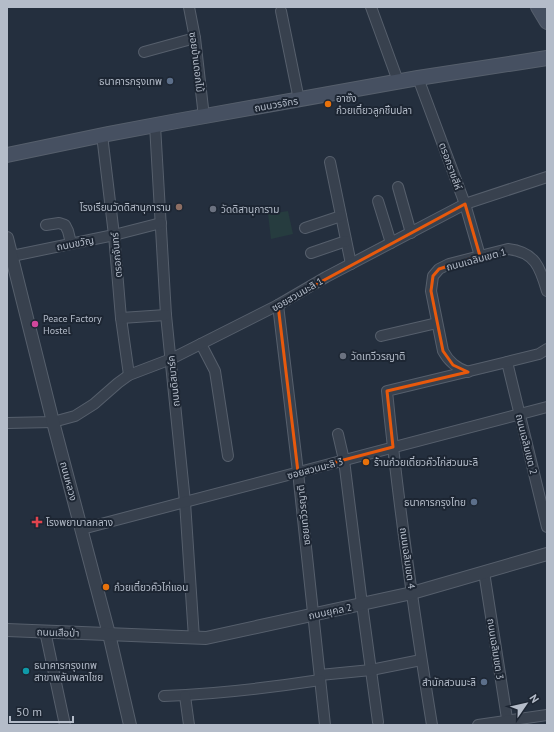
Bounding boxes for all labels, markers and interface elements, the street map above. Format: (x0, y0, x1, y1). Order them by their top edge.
street label: ซอยบ้านดอกไม้ (186, 31, 207, 93)
place label: ธนาคารกรุงเทพ (99, 75, 162, 88)
marker: ธนาคารกรุงเทพ (165, 76, 175, 86)
place label: อาซั้ง ก๋วยเตี๋ยวลูกชิ้นปลา (336, 92, 412, 117)
street label: ถนนวรจักร (253, 94, 299, 115)
marker: อาซั้ง ก๋วยเตี๋ยวลูกชิ้นปลา (323, 99, 333, 109)
street label: ตรอกราชสีห์ (436, 141, 465, 192)
place label: โรงเรียนวัดดิสานุการาม (80, 201, 171, 214)
marker: โรงเรียนวัดดิสานุการาม (174, 202, 184, 212)
place label: วัดดิสานุการาม (221, 203, 279, 216)
marker: วัดดิสานุการาม (208, 204, 218, 214)
street label: ตรอกจันทร์ (108, 231, 125, 278)
street label: ถนนขวัญ (55, 234, 95, 253)
street label: ถนนเฉลิมเขต 1 (445, 245, 508, 274)
street label: ซอยสวนมะลิ 1 (269, 274, 325, 314)
place label: Peace Factory Hostel (43, 312, 102, 337)
marker: Peace Factory Hostel (30, 319, 40, 329)
place label: วัดเทวีวรญาติ (351, 350, 405, 363)
marker: วัดเทวีวรญาติ (338, 351, 348, 361)
street label: ถนนดิสมาร์ค (164, 355, 183, 407)
street label: ถนนเฉลิมเขต 2 (513, 413, 540, 476)
street label: ซอยสวนมะลิ 3 (286, 455, 345, 482)
place label: ร้านก๋วยเตี๋ยวคั่วไก่สวนมะลิ (374, 455, 478, 469)
marker: ร้านก๋วยเตี๋ยวคั่วไก่สวนมะลิ (361, 457, 371, 467)
street label: ถนนหลวง (57, 460, 80, 502)
street label: ซอยเทวีวรญาติ (294, 484, 313, 546)
place label: ธนาคารกรุงไทย (404, 496, 466, 509)
marker: ธนาคารกรุงไทย (469, 497, 479, 507)
marker: โรงพยาบาลกลาง (31, 516, 43, 528)
place label: โรงพยาบาลกลาง (46, 516, 113, 529)
street label: ถนนเฉลิมเขต 4 (397, 527, 418, 590)
place label: ก๋วยเตี๋ยวคั่วไก่แอน (114, 580, 188, 594)
marker: ก๋วยเตี๋ยวคั่วไก่แอน (101, 582, 111, 592)
street label: ถนนยุคล 2 (307, 601, 353, 622)
street label: ถนนเฉลิมเขต 3 (484, 618, 507, 681)
street label: ถนนเสือป่า (36, 625, 80, 640)
place label: ธนาคารกรุงเทพ สาขาพลับพลาไชย (34, 659, 103, 684)
marker: ธนาคารกรุงเทพ สาขาพลับพลาไชย (21, 666, 31, 676)
place label: สำนักสวนมะลิ (422, 676, 476, 689)
marker: สำนักสวนมะลิ (479, 677, 489, 687)
north arrow (506, 684, 546, 724)
text: N (526, 691, 542, 705)
scale bar (10, 698, 73, 724)
text: 50 m (16, 704, 42, 719)

